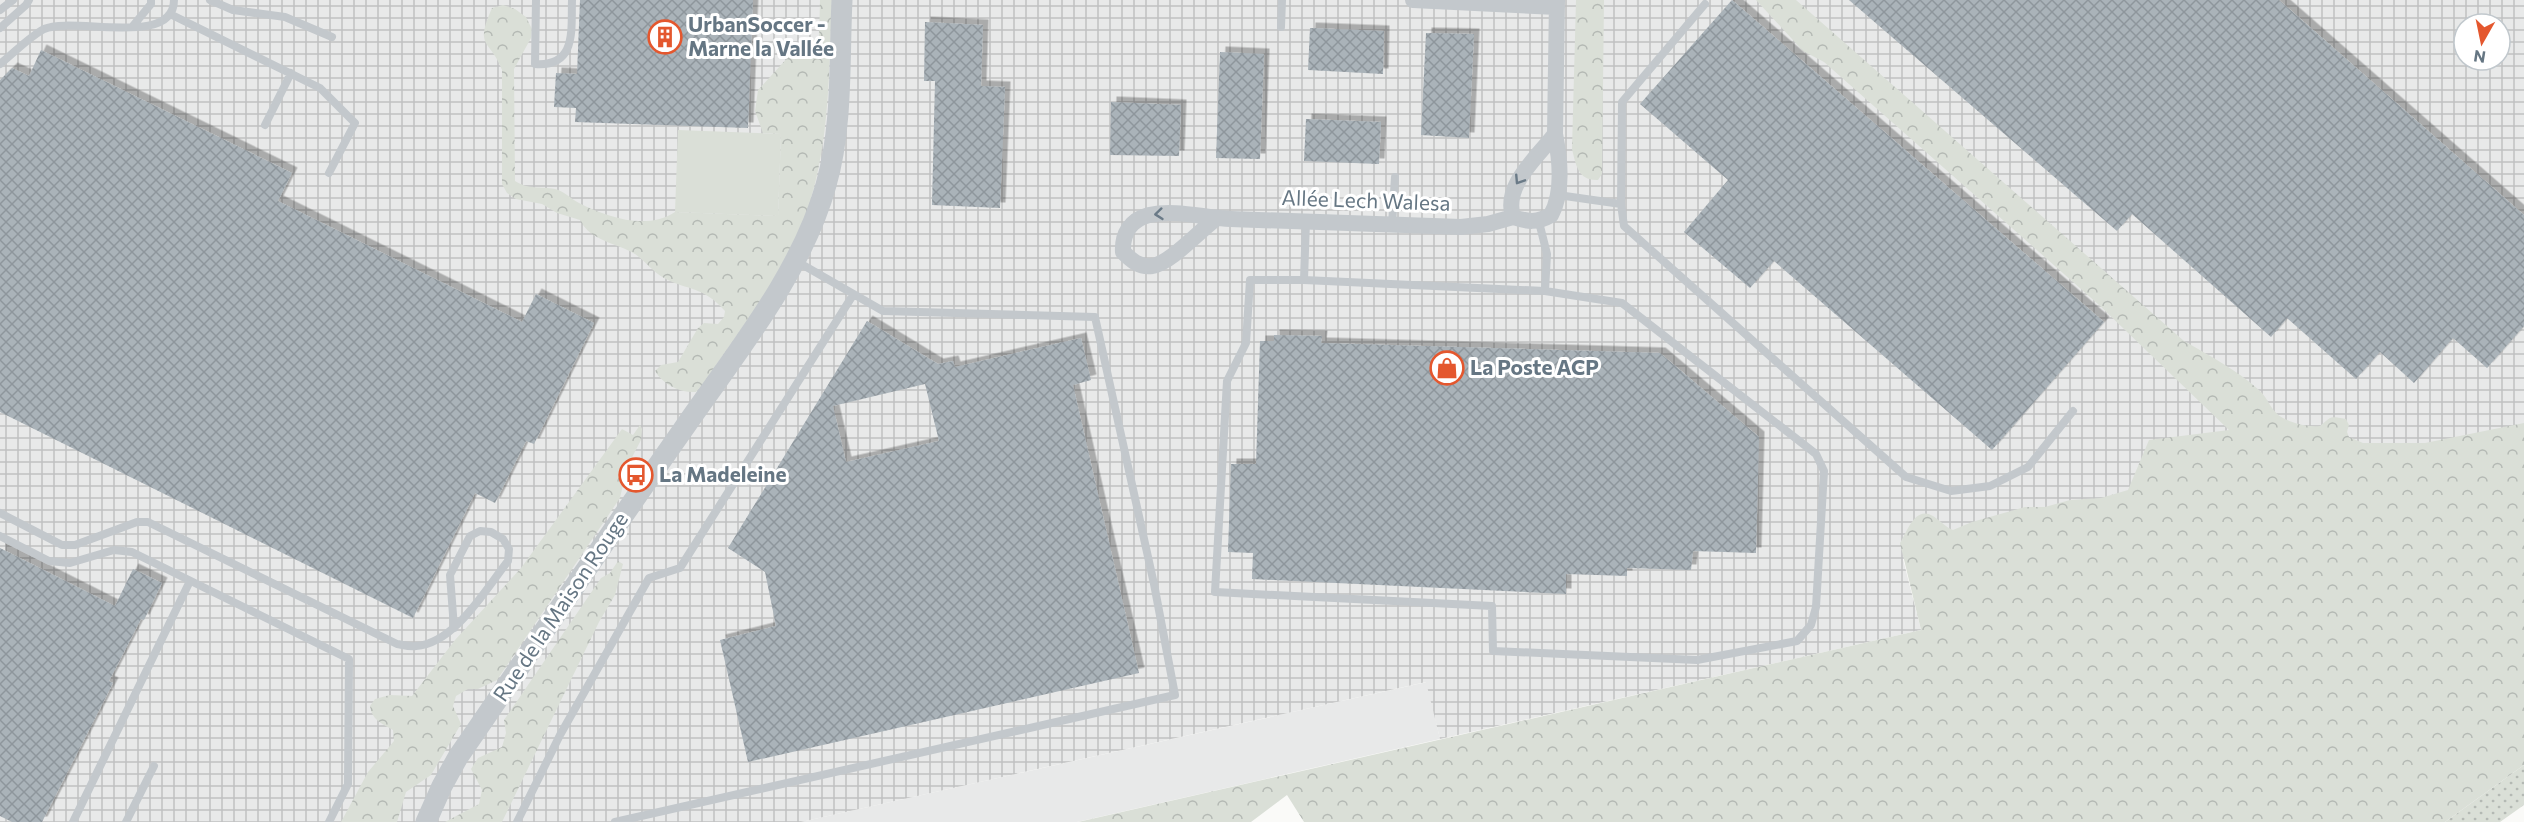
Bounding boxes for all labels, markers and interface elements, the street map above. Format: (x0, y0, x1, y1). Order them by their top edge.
place label: UrbanSoccer - Marne la Vallée (688, 11, 834, 60)
north arrow (2452, 12, 2512, 72)
building icon: UrbanSoccer - Marne la Vallée (647, 19, 683, 55)
text: N (2472, 47, 2487, 68)
one-way arrow (1515, 174, 1527, 184)
street label: Allée Lech Walesa (1281, 184, 1451, 215)
one-way arrow (1154, 207, 1163, 220)
shop icon: La Poste ACP (1429, 350, 1465, 386)
place label: La Poste ACP (1470, 354, 1599, 379)
bus stop icon: La Madeleine (618, 457, 654, 493)
place label: La Madeleine (659, 461, 787, 486)
street label: Rue de la Maison Rouge (487, 507, 632, 705)

